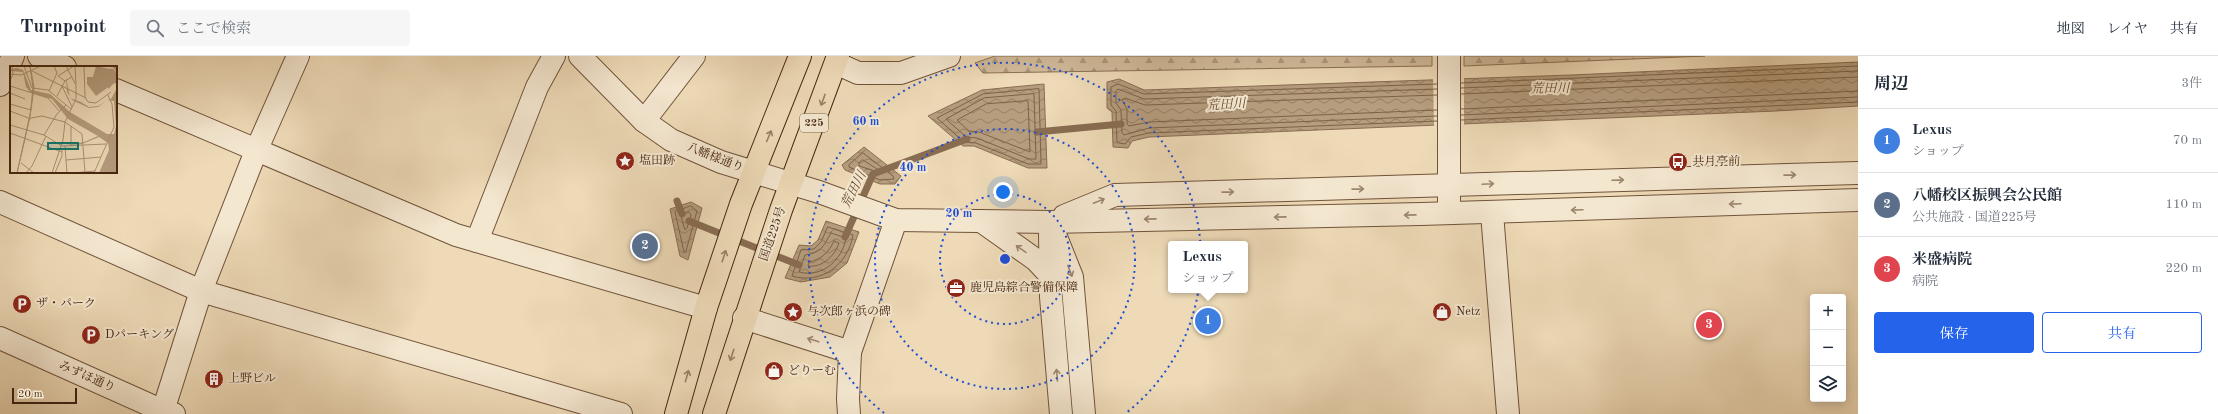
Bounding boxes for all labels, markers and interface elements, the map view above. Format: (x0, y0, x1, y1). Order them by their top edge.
search box (130, 10, 410, 46)
icon: search (144, 17, 166, 39)
text: Turnpoint (20, 18, 106, 37)
text: ここで検索 (176, 22, 251, 37)
text: 地図 (2057, 22, 2085, 36)
text: レイヤ (2107, 22, 2148, 36)
text: 共有 (2170, 22, 2198, 36)
inset map (10, 66, 117, 173)
text: 周辺 (1874, 76, 1908, 93)
text: 3件 (2181, 77, 2202, 90)
water label: 荒田川 (1530, 81, 1572, 96)
one-way arrow (818, 93, 826, 105)
water label: 荒田川 (1206, 96, 1248, 113)
road number: 225 (800, 114, 828, 132)
text: 60 m (853, 116, 880, 128)
text: Lexus (1912, 123, 1952, 138)
one-way arrow (766, 131, 774, 143)
text: 1 (1883, 134, 1891, 147)
text: 70 m (2173, 134, 2202, 147)
street label: 八幡様通り (685, 140, 746, 174)
text: ショップ (1912, 145, 1964, 158)
place icon: 塩田跡 (614, 150, 636, 172)
bus stop icon: 共月亭前 (1667, 151, 1689, 173)
place label: 塩田跡 (639, 153, 675, 167)
place label: 共月亭前 (1692, 154, 1740, 168)
text: 40 m (900, 162, 927, 174)
water label: 荒田川 (838, 167, 870, 210)
one-way arrow (1783, 171, 1796, 179)
one-way arrow (1611, 176, 1624, 184)
one-way arrow (1481, 180, 1494, 188)
your location (993, 182, 1013, 202)
one-way arrow (1351, 185, 1364, 193)
one-way arrow (1221, 188, 1234, 196)
text: 八幡校区振興会公民館 (1912, 189, 2062, 204)
one-way arrow (1093, 197, 1105, 205)
text: 2 (1883, 198, 1891, 211)
text: 110 m (2165, 198, 2202, 211)
one-way arrow (1729, 201, 1742, 208)
street label: 国道225号 (756, 204, 788, 263)
one-way arrow (1571, 206, 1584, 214)
text: 20 m (946, 208, 973, 220)
one-way arrow (1404, 211, 1417, 218)
text: 公共施設 · 国道225号 (1912, 211, 2037, 224)
one-way arrow (1274, 213, 1287, 221)
one-way arrow (1144, 215, 1157, 223)
pin: 2 (632, 231, 658, 261)
popup (1168, 241, 1248, 293)
one-way arrow (1016, 245, 1027, 253)
one-way arrow (721, 250, 728, 263)
text: Lexus (1182, 250, 1222, 265)
centre of rings (998, 252, 1012, 266)
text: 米盛病院 (1912, 253, 1972, 268)
text: 3 (1883, 262, 1891, 275)
text: 220 m (2165, 262, 2202, 275)
one-way arrow (1066, 264, 1074, 276)
text: ショップ (1182, 272, 1234, 285)
text: 病院 (1912, 275, 1938, 288)
office icon: 鹿児島綜合警備保障 (945, 277, 967, 299)
place label: 鹿児島綜合警備保障 (970, 280, 1078, 294)
parking icon: ザ・パーク (11, 293, 33, 315)
map controls (1810, 294, 1846, 402)
button: + (1810, 294, 1846, 330)
place label: ザ・パーク (36, 296, 96, 310)
place icon: 与次郎ヶ浜の碑 (782, 301, 804, 323)
shop icon: Netz (1431, 301, 1453, 323)
place label: 与次郎ヶ浜の碑 (807, 304, 891, 318)
pin: 1 (1195, 306, 1221, 336)
place label: Netz (1456, 306, 1480, 318)
pin: 3 (1696, 310, 1722, 340)
button: 保存 (1874, 312, 2034, 353)
button: 共有 (2042, 312, 2202, 353)
parking icon: Dパーキング (80, 324, 102, 346)
place label: Dパーキング (105, 328, 174, 341)
button: − (1810, 330, 1846, 366)
one-way arrow (806, 336, 819, 343)
one-way arrow (728, 349, 735, 362)
street label: みずほ通り (57, 358, 117, 395)
shop icon: どりーむ (763, 360, 785, 382)
place label: どりーむ (788, 364, 836, 377)
button: layers (1810, 366, 1846, 402)
building icon: 上野ビル (203, 368, 225, 390)
one-way arrow (1054, 369, 1061, 382)
one-way arrow (684, 370, 691, 383)
place label: 上野ビル (228, 372, 276, 385)
scale bar (12, 386, 77, 405)
text: 20 m (18, 389, 43, 400)

